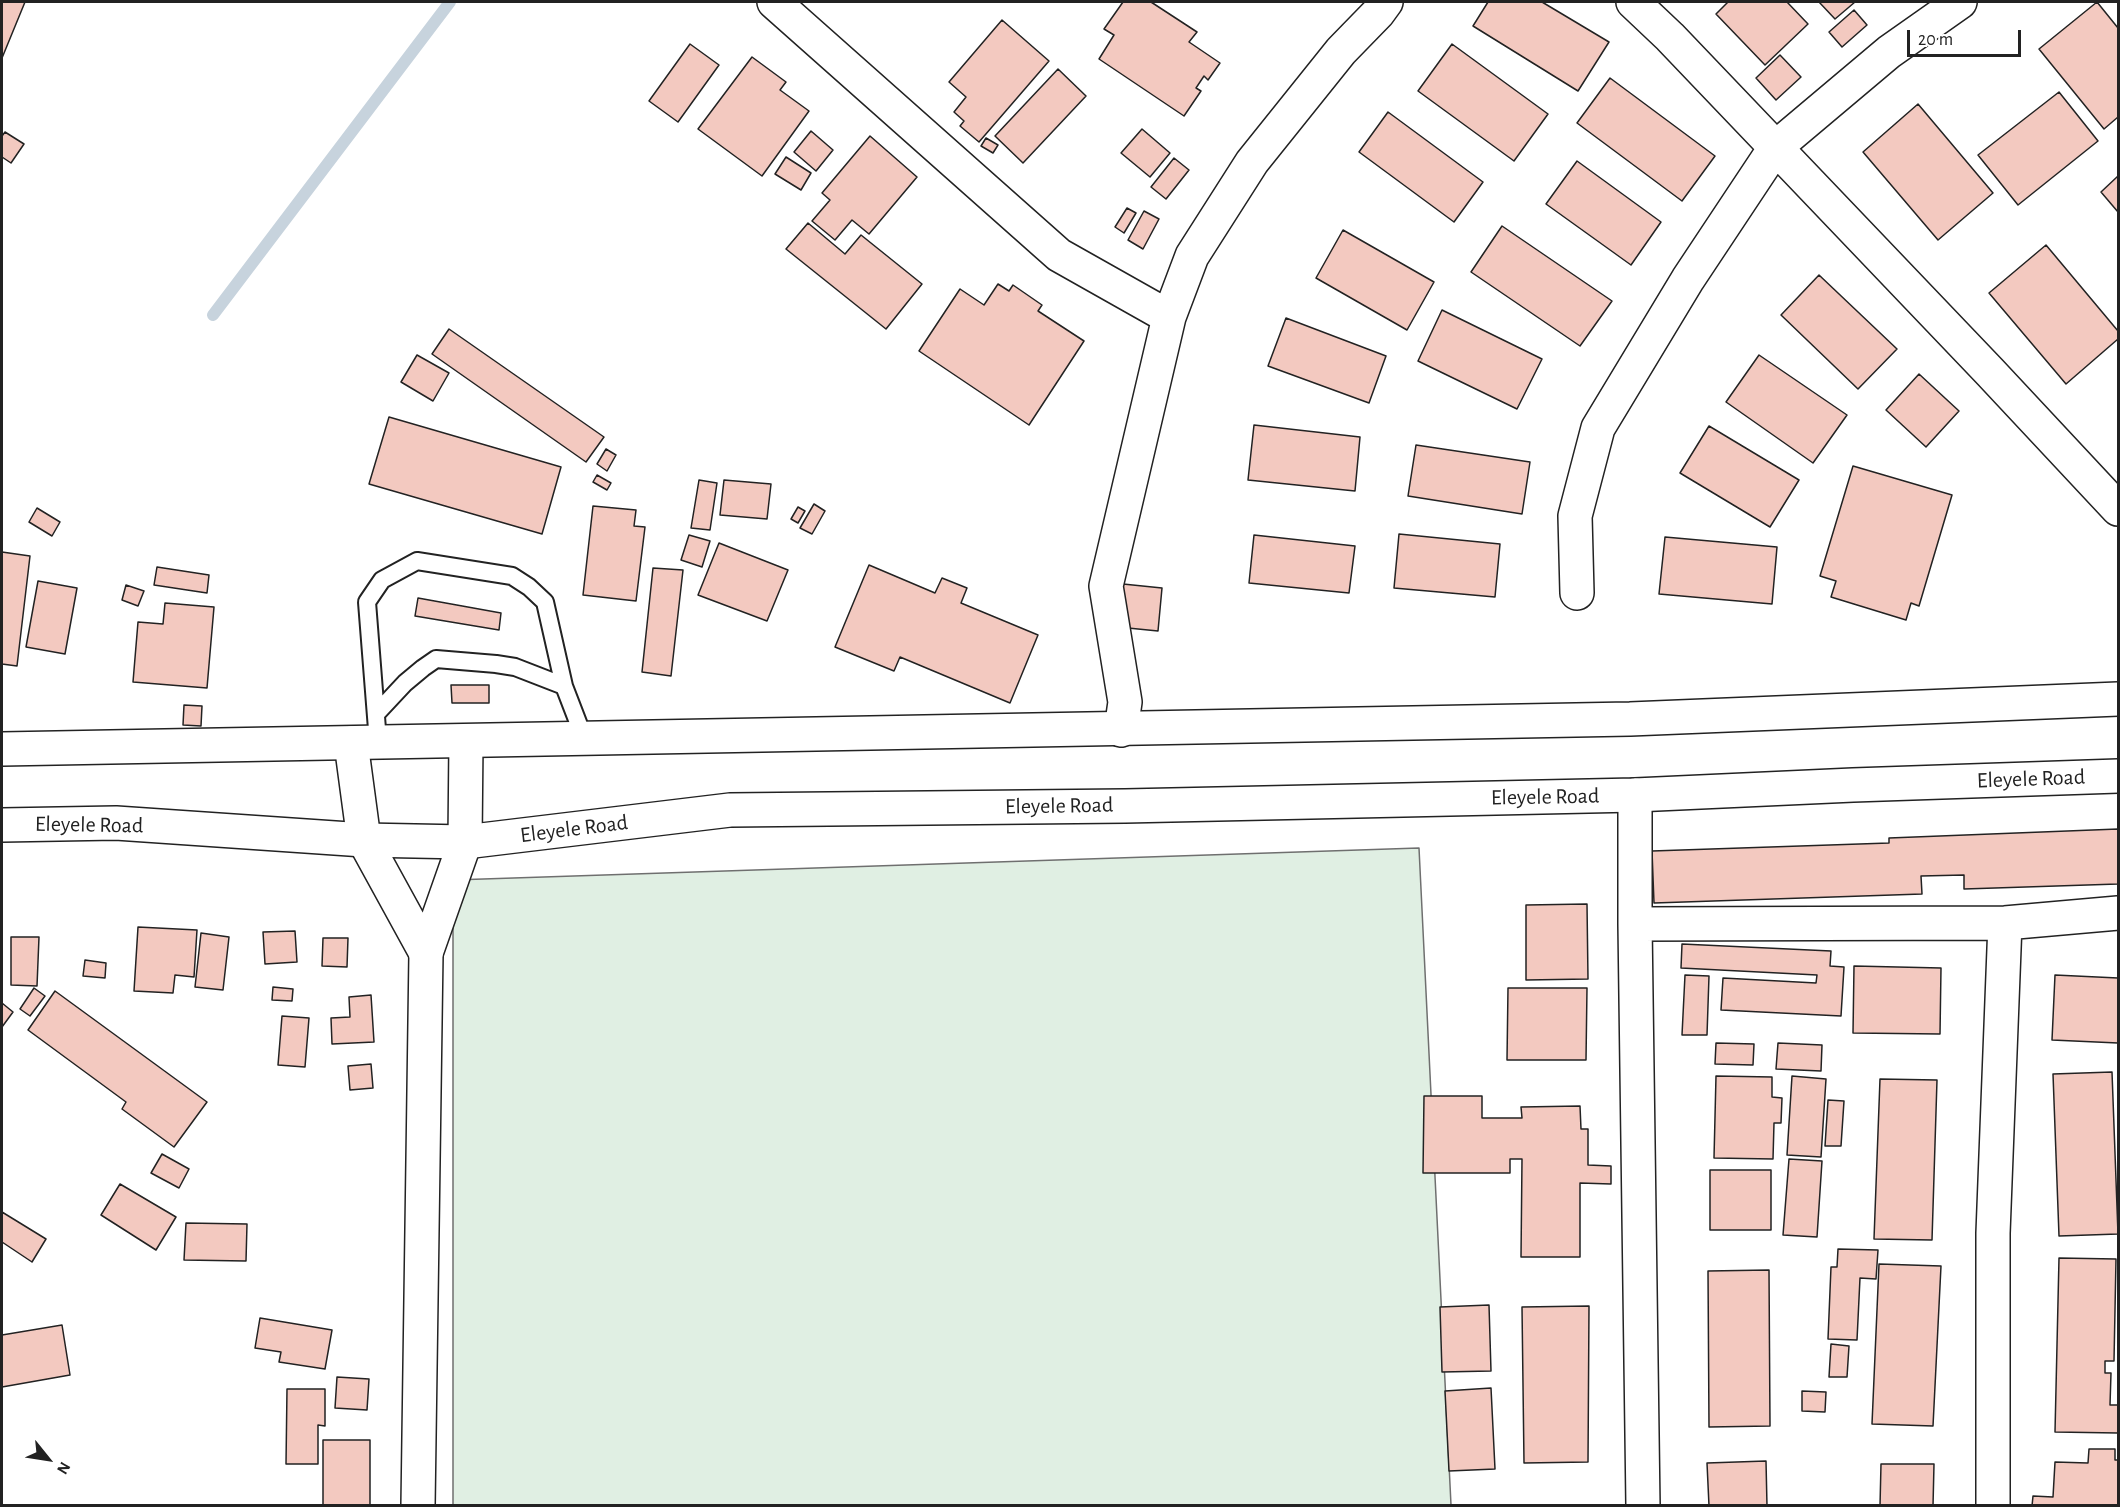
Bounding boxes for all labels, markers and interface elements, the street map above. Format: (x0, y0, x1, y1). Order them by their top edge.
scale bar (1910, 18, 2024, 56)
text: 20 m (1918, 31, 1953, 49)
street label: Eleyele Road (1976, 764, 2086, 794)
street label: Eleyele Road (1491, 783, 1599, 811)
street label: Eleyele Road (1005, 792, 1113, 820)
street label: Eleyele Road (519, 809, 629, 849)
street label: Eleyele Road (35, 811, 143, 839)
north arrow (18, 1429, 78, 1489)
text: N (54, 1459, 73, 1477)

